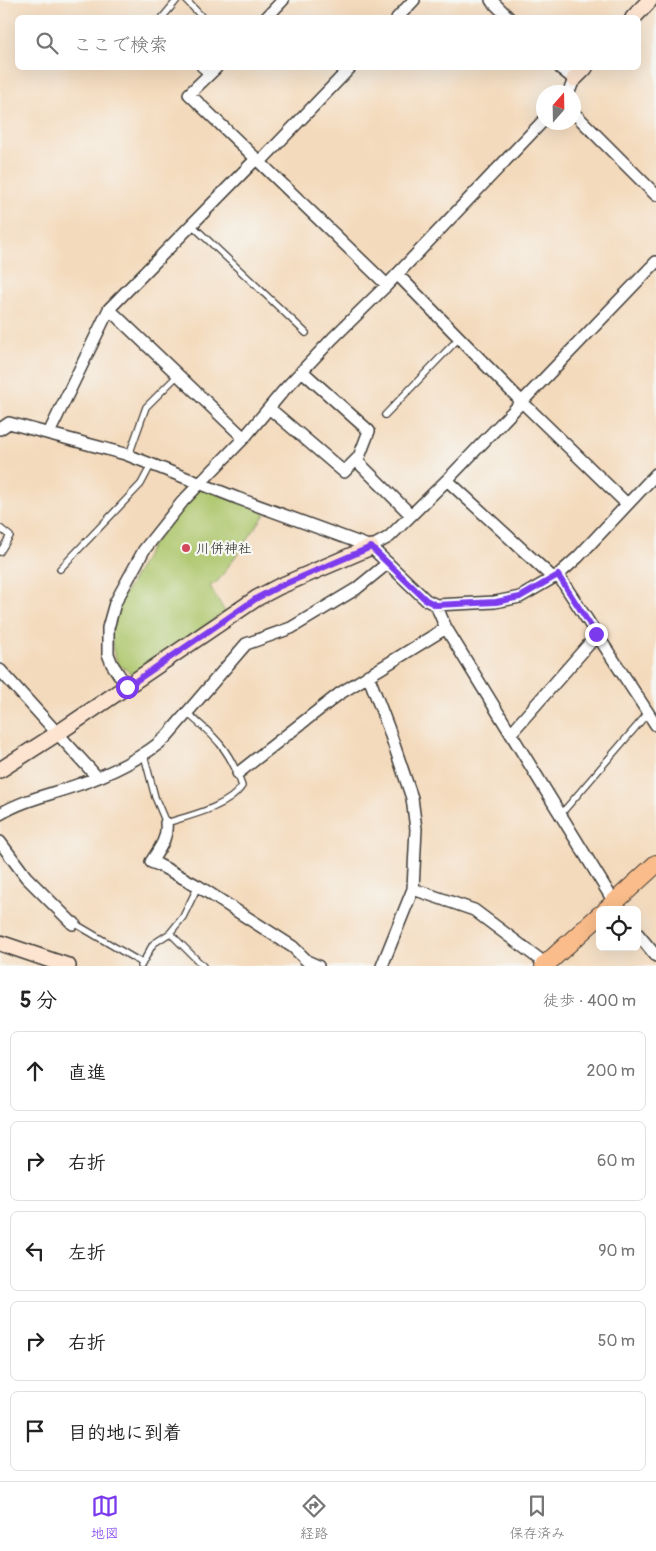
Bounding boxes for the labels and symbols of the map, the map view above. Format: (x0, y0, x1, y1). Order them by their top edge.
north arrow (536, 85, 581, 130)
place label: 川併神社 (196, 540, 252, 557)
marker: 川併神社 (180, 542, 192, 554)
route end (585, 623, 608, 646)
route start (116, 676, 139, 699)

